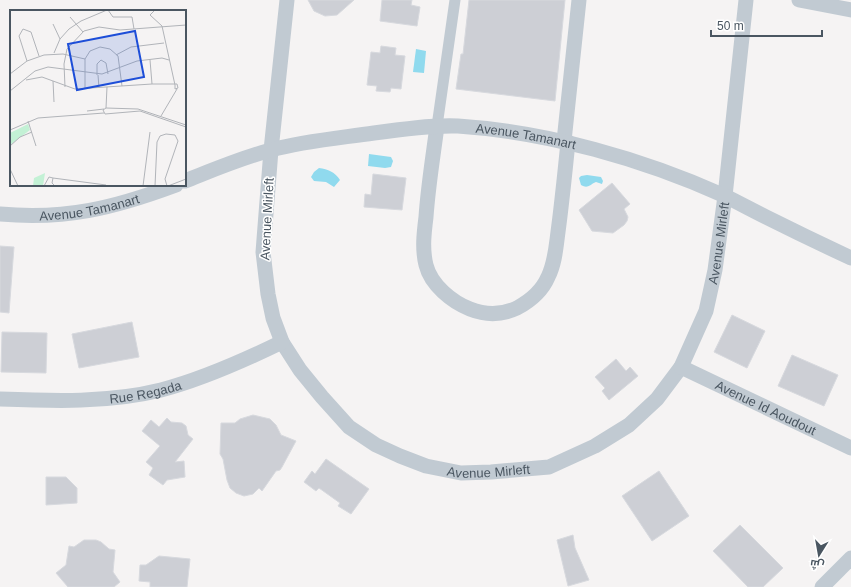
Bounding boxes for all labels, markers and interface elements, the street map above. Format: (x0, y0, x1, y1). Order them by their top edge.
inset map (10, 10, 186, 186)
scale bar (711, 12, 822, 38)
text: 50 m (717, 19, 744, 33)
street label: Avenue Tamanart (475, 120, 578, 152)
street label: Avenue Mirleft (257, 177, 277, 261)
street label: Avenue Tamanart (39, 191, 141, 223)
street label: Avenue Mirleft (705, 201, 732, 286)
street label: Rue Regada (109, 377, 184, 406)
street label: Avenue Id Aoudout (713, 377, 819, 438)
street label: Avenue Mirleft (446, 461, 531, 481)
north arrow (799, 535, 839, 575)
text: ش (809, 557, 825, 572)

